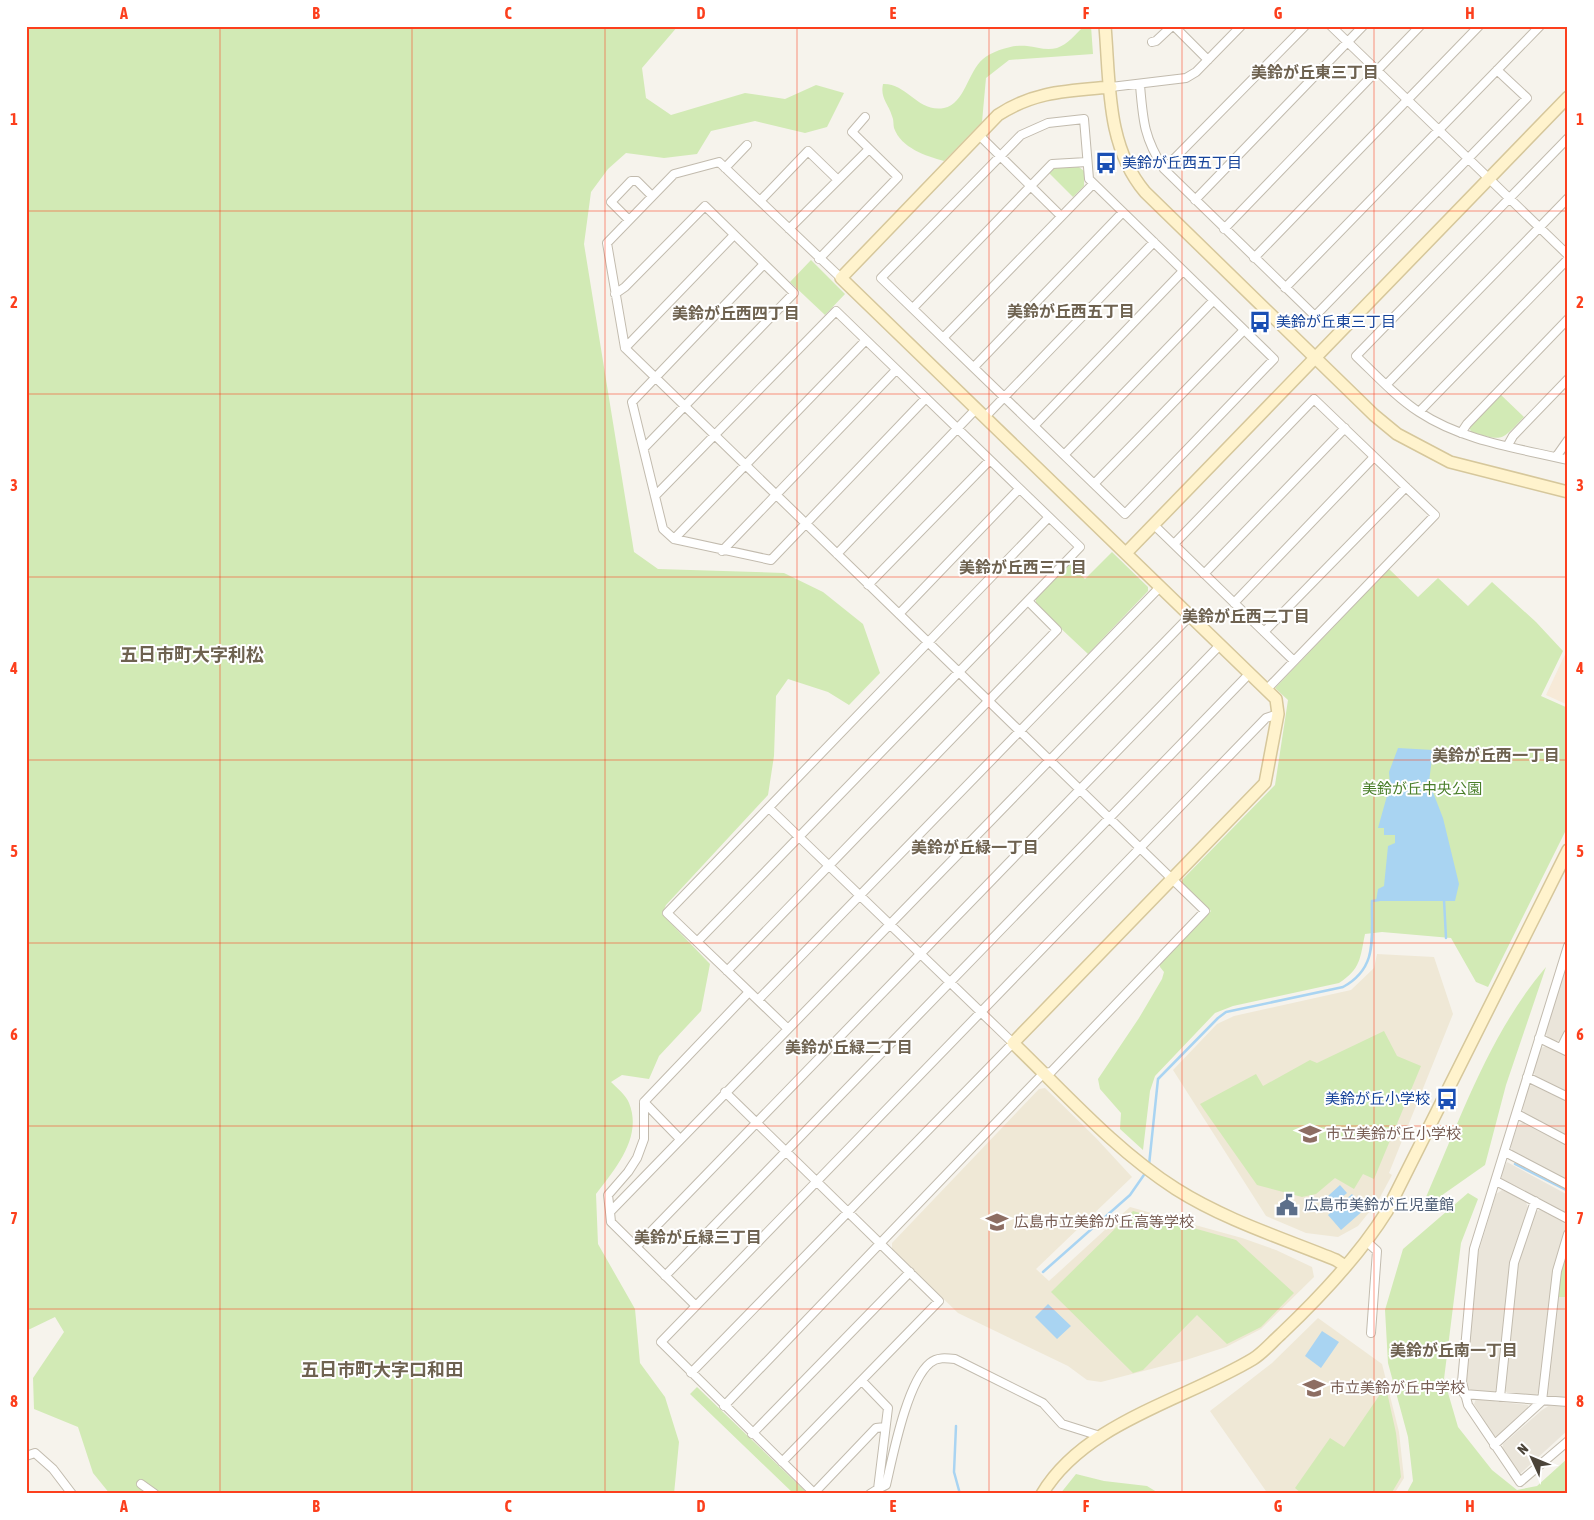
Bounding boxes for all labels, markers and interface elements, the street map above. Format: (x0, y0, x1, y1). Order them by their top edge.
text: A (119, 4, 128, 22)
text: B (312, 4, 320, 22)
text: C (504, 4, 512, 22)
text: D (697, 4, 706, 22)
text: E (890, 4, 897, 22)
text: F (1083, 4, 1090, 22)
text: G (1274, 4, 1283, 22)
text: H (1465, 4, 1475, 22)
district label: 美鈴が丘東三丁目 (1251, 63, 1379, 81)
text: 1 (10, 110, 18, 128)
text: 1 (1576, 110, 1584, 128)
bus stop icon: 美鈴が丘西五丁目 (1093, 150, 1119, 176)
place label: 美鈴が丘西五丁目 (1122, 154, 1242, 171)
text: 2 (10, 293, 18, 311)
text: 2 (1576, 293, 1584, 311)
district label: 美鈴が丘西五丁目 (1007, 302, 1135, 320)
district label: 美鈴が丘西四丁目 (672, 304, 800, 322)
bus stop icon: 美鈴が丘東三丁目 (1247, 309, 1273, 335)
place label: 美鈴が丘東三丁目 (1276, 313, 1396, 330)
text: 3 (10, 476, 18, 494)
text: 3 (1576, 476, 1584, 494)
district label: 美鈴が丘西三丁目 (959, 558, 1087, 576)
district label: 美鈴が丘西二丁目 (1182, 607, 1310, 625)
district label: 五日市町大字利松 (120, 644, 264, 665)
text: 4 (9, 659, 18, 677)
text: 4 (1575, 659, 1584, 677)
district label: 美鈴が丘西一丁目 (1432, 746, 1560, 764)
park label: 美鈴が丘中央公園 (1362, 780, 1482, 797)
district label: 美鈴が丘緑一丁目 (911, 838, 1039, 856)
text: 5 (10, 842, 18, 860)
text: 5 (1576, 842, 1584, 860)
text: 6 (10, 1025, 18, 1043)
text: 6 (1576, 1025, 1584, 1043)
district label: 美鈴が丘緑二丁目 (785, 1038, 913, 1056)
bus stop icon: 美鈴が丘小学校 (1434, 1086, 1460, 1112)
place label: 美鈴が丘小学校 (1325, 1090, 1430, 1107)
school or university icon: 市立美鈴が丘小学校 (1297, 1121, 1323, 1147)
place label: 市立美鈴が丘小学校 (1326, 1125, 1461, 1142)
public building icon: 広島市美鈴が丘児童館 (1274, 1192, 1300, 1218)
place label: 広島市美鈴が丘児童館 (1304, 1196, 1454, 1213)
text: 7 (10, 1209, 18, 1227)
school or university icon: 広島市立美鈴が丘高等学校 (984, 1209, 1010, 1235)
text: 7 (1576, 1209, 1584, 1227)
place label: 広島市立美鈴が丘高等学校 (1014, 1213, 1194, 1230)
district label: 美鈴が丘緑三丁目 (634, 1228, 762, 1246)
district label: 美鈴が丘南一丁目 (1390, 1341, 1518, 1359)
district label: 五日市町大字口和田 (301, 1359, 463, 1380)
school or university icon: 市立美鈴が丘中学校 (1301, 1375, 1327, 1401)
place label: 市立美鈴が丘中学校 (1330, 1379, 1465, 1396)
text: 8 (10, 1392, 18, 1410)
text: 8 (1576, 1392, 1584, 1410)
north arrow (1506, 1432, 1556, 1482)
text: N (1514, 1440, 1531, 1457)
text: A (119, 1497, 128, 1515)
text: B (312, 1497, 320, 1515)
text: C (504, 1497, 512, 1515)
text: D (697, 1497, 706, 1515)
text: E (890, 1497, 897, 1515)
text: F (1083, 1497, 1090, 1515)
text: G (1274, 1497, 1283, 1515)
text: H (1465, 1497, 1475, 1515)

